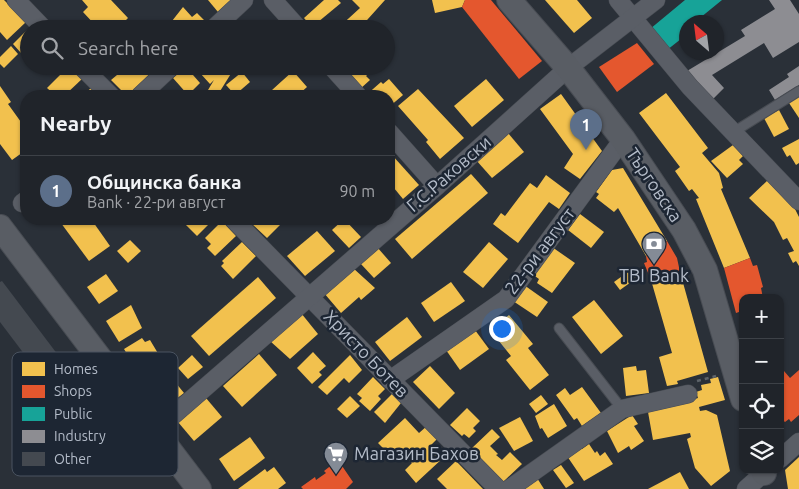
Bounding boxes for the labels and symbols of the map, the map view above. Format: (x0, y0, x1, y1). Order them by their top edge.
north arrow (679, 15, 724, 60)
pin: 1 (570, 109, 602, 150)
street label: Г.С.Раковски (402, 131, 495, 215)
street label: Търговска (623, 144, 687, 225)
street label: 22-ри август (500, 203, 578, 298)
bank icon: TBI Bank (641, 231, 667, 265)
place label: TBI Bank (619, 265, 689, 285)
street label: Христо Ботев (320, 306, 413, 401)
your location (489, 316, 515, 342)
legend (12, 352, 178, 476)
text: Homes (54, 361, 98, 377)
text: Shops (54, 383, 92, 399)
text: Public (54, 406, 93, 422)
text: Industry (54, 428, 106, 444)
supermarket icon: Магазин Бахов (323, 441, 349, 475)
place label: Магазин Бахов (354, 443, 479, 463)
text: Other (54, 451, 92, 467)

